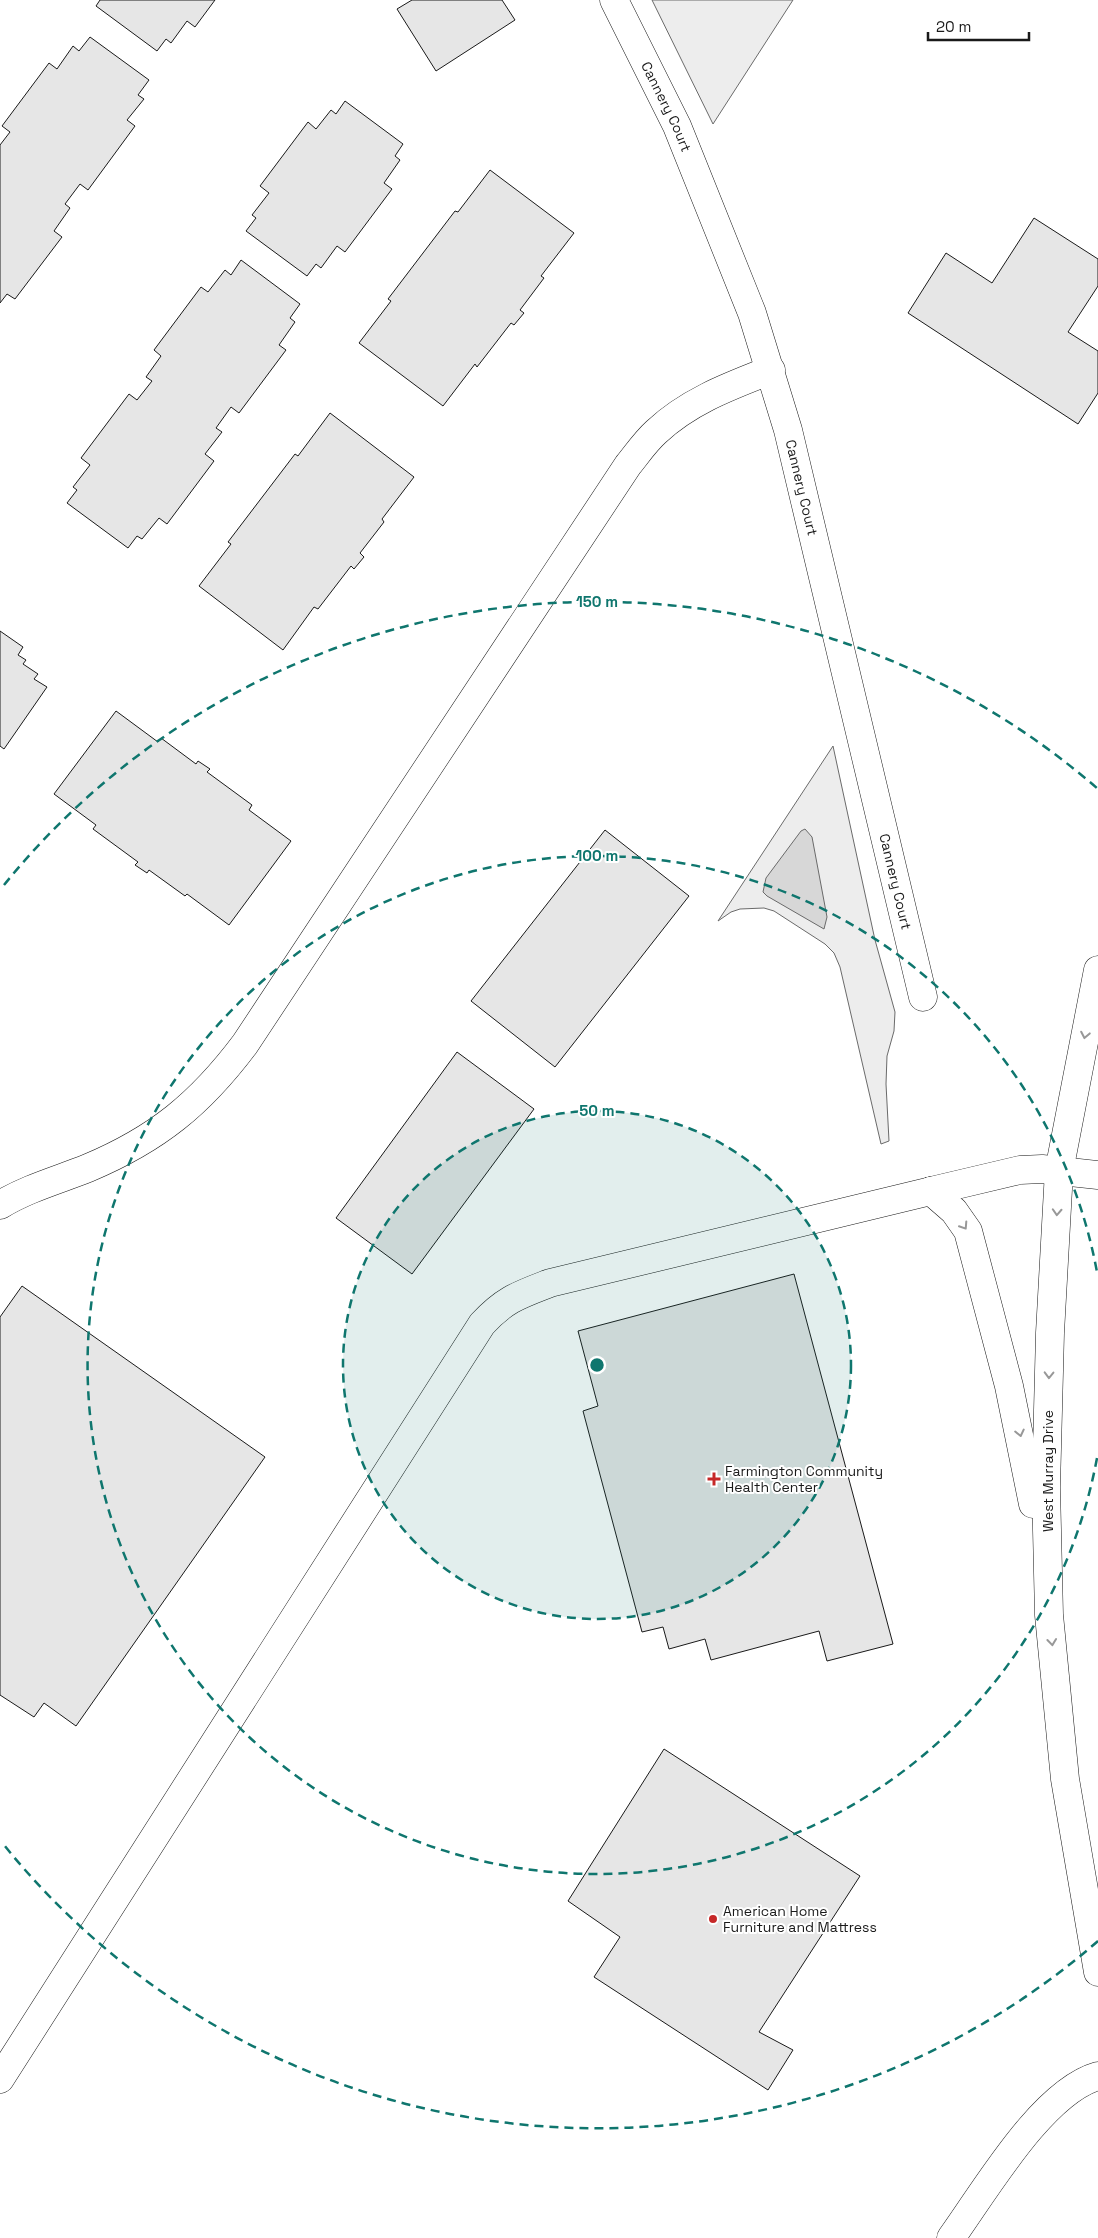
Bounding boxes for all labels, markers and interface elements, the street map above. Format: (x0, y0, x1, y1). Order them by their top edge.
scale bar (928, 10, 1029, 42)
text: 20 m (936, 17, 971, 36)
street label: Cannery Court (637, 59, 695, 155)
street label: Cannery Court (782, 438, 822, 537)
text: 150 m (576, 592, 618, 611)
street label: Cannery Court (875, 832, 916, 931)
text: 100 m (576, 846, 618, 865)
one-way arrow (1081, 1031, 1091, 1039)
text: 50 m (579, 1101, 615, 1120)
one-way arrow (1051, 1209, 1062, 1217)
one-way arrow (958, 1221, 968, 1230)
centre of rings (588, 1356, 606, 1374)
one-way arrow (1044, 1372, 1054, 1379)
street label: West Murray Drive (1039, 1410, 1057, 1532)
one-way arrow (1014, 1429, 1025, 1438)
place label: Farmington Community Health Center (725, 1462, 883, 1496)
marker: Farmington Community Health Center (707, 1472, 721, 1486)
one-way arrow (1046, 1638, 1057, 1646)
place label: American Home Furniture and Mattress (723, 1902, 877, 1936)
marker: American Home Furniture and Mattress (707, 1913, 719, 1925)

